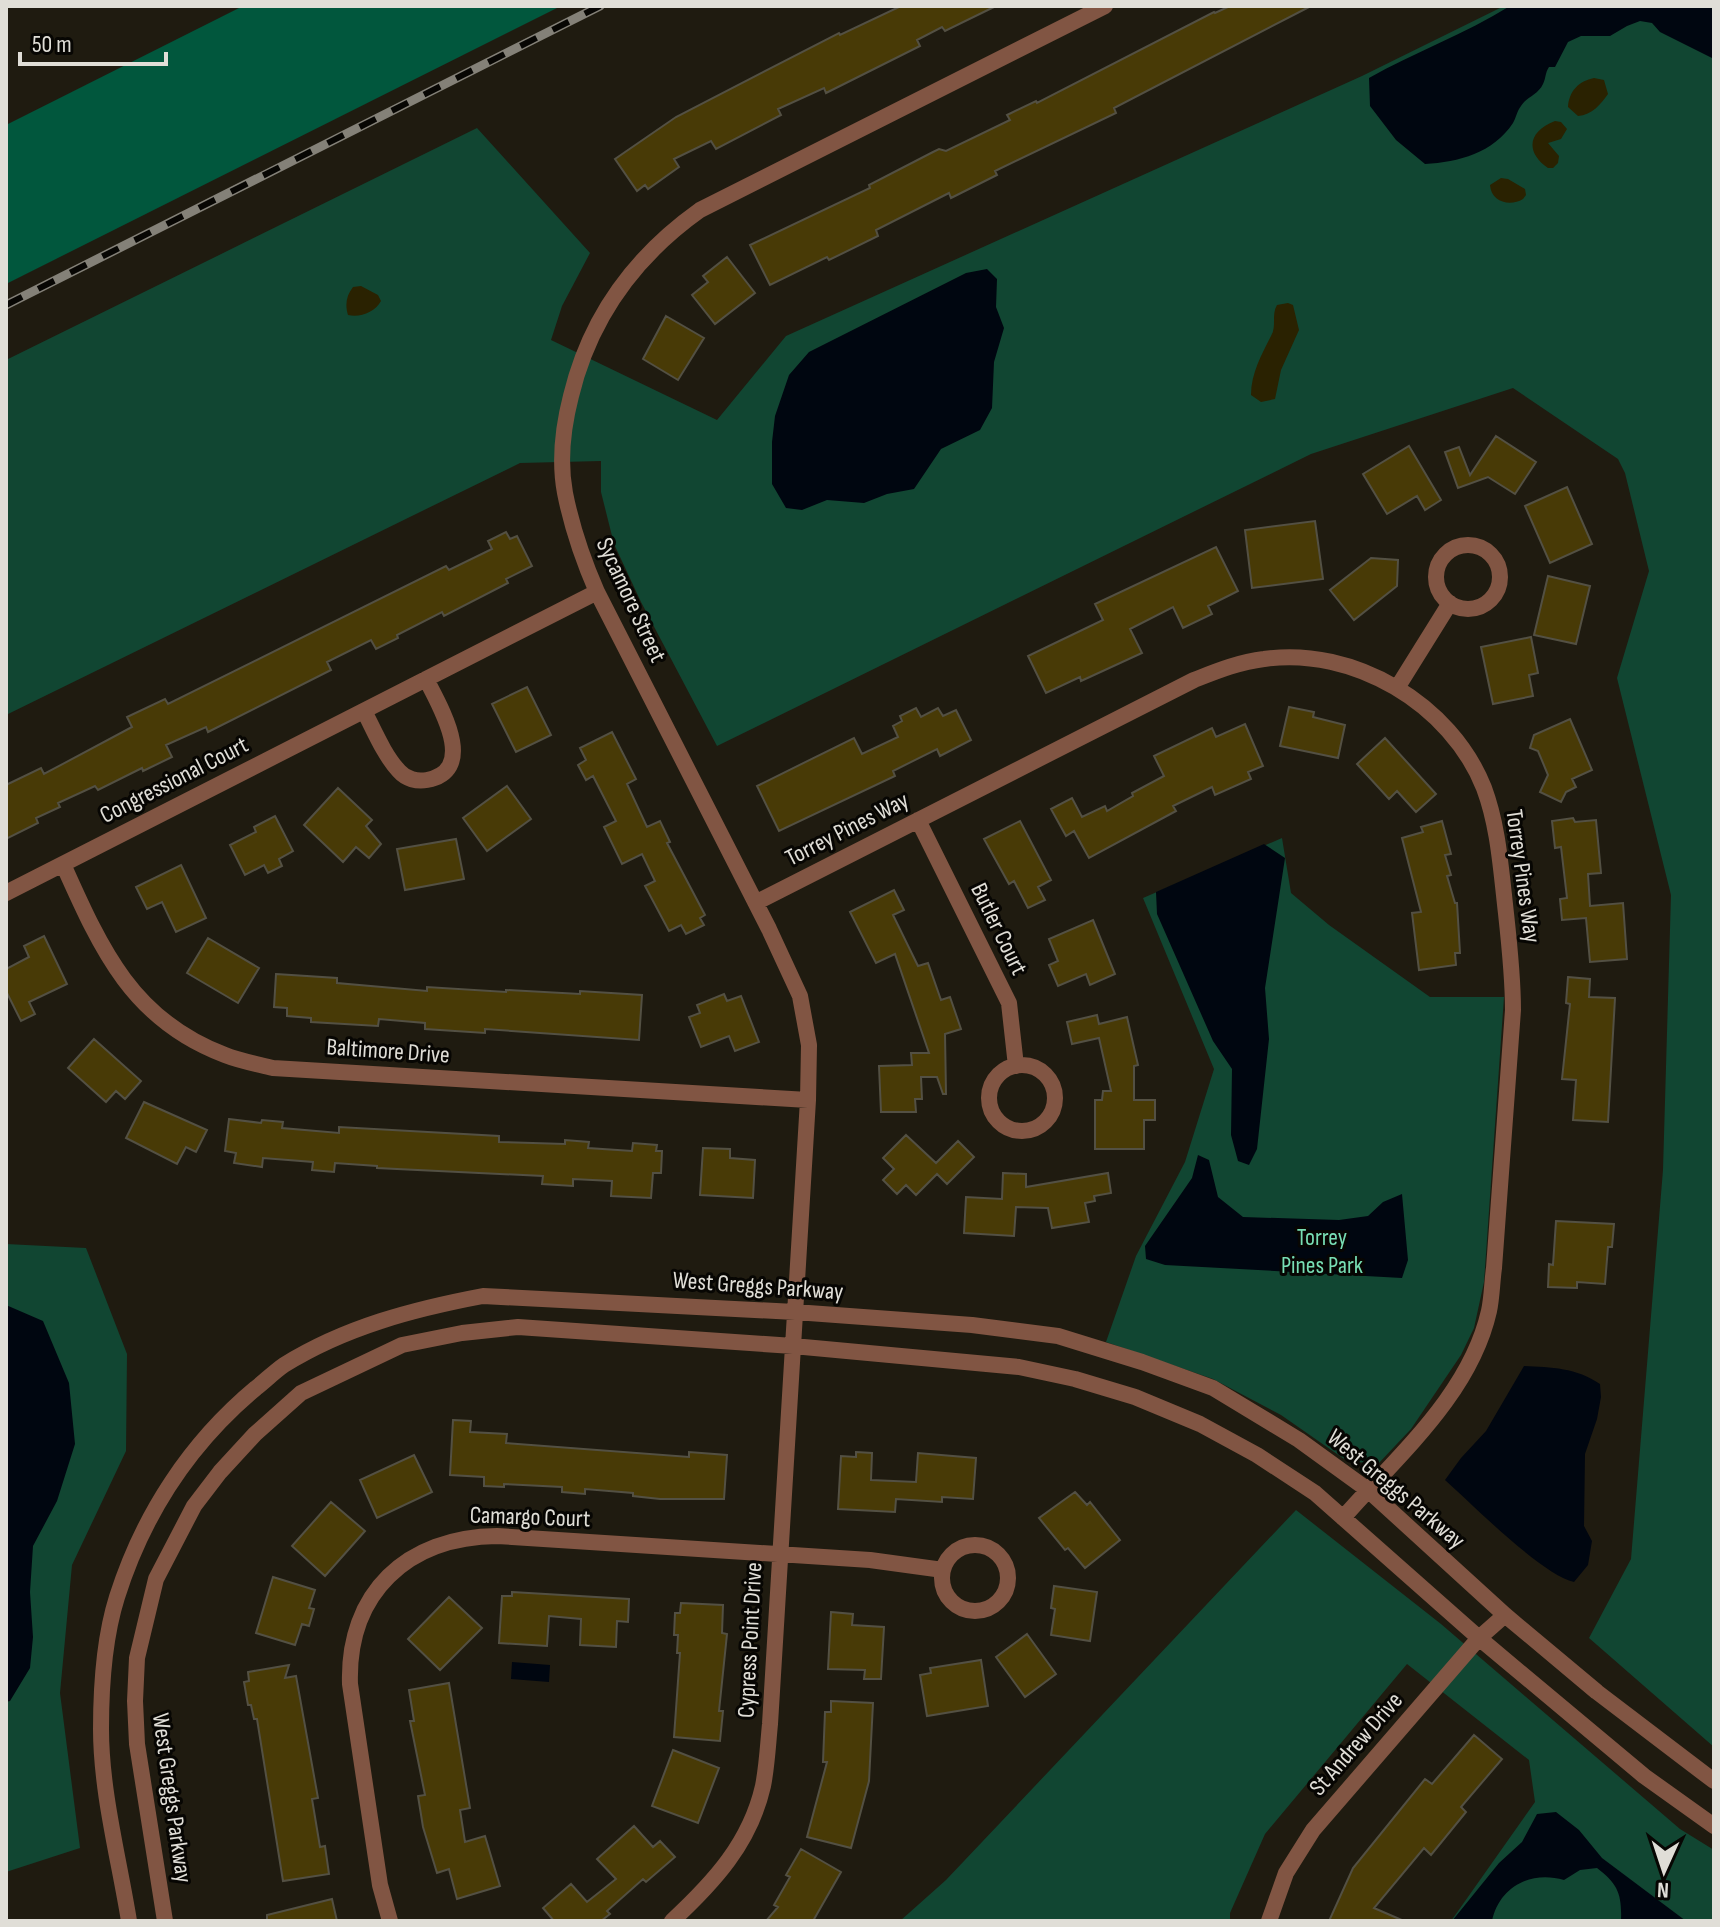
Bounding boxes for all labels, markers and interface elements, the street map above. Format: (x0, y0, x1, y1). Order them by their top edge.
scale bar (20, 16, 166, 66)
text: 50 m (32, 30, 72, 59)
street label: Sycamore Street (590, 533, 672, 667)
street label: Congressional Court (95, 730, 253, 830)
street label: Torrey Pines Way (781, 786, 913, 872)
street label: Torrey Pines Way (1499, 807, 1547, 945)
street label: Butler Court (964, 878, 1034, 980)
street label: Baltimore Drive (325, 1032, 451, 1070)
park label: Torrey Pines Park (1281, 1223, 1363, 1280)
street label: West Greggs Parkway (672, 1266, 844, 1306)
street label: West Greggs Parkway (1321, 1423, 1471, 1555)
street label: Camargo Court (469, 1500, 591, 1534)
street label: Cypress Point Drive (731, 1561, 769, 1719)
street label: St Andrew Drive (1303, 1686, 1409, 1802)
street label: West Greggs Parkway (146, 1711, 198, 1885)
north arrow (1624, 1831, 1704, 1911)
text: N (1656, 1876, 1670, 1903)

